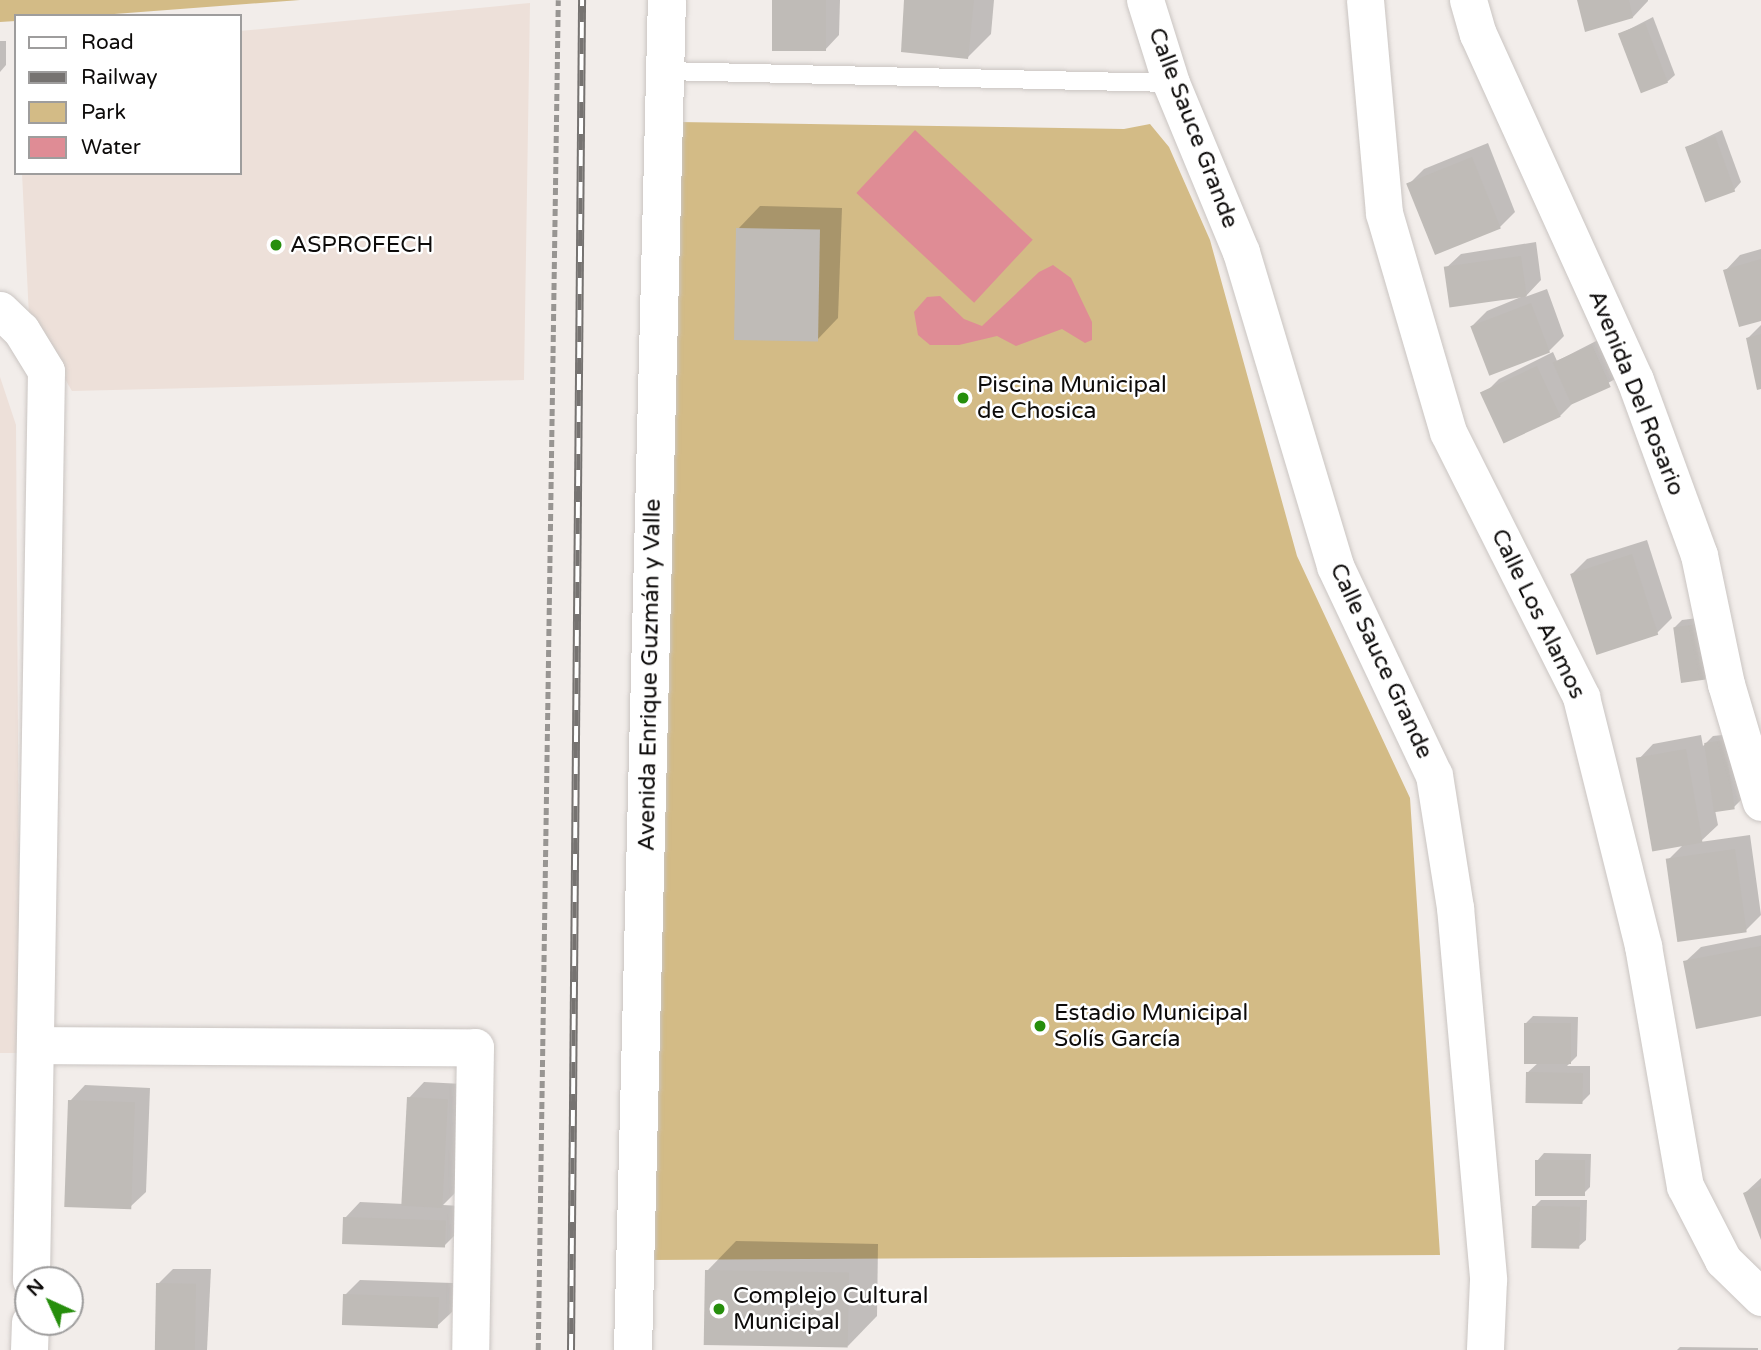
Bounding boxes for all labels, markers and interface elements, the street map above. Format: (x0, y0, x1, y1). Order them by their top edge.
legend (14, 14, 242, 175)
street label: Calle Sauce Grande (1142, 24, 1244, 232)
text: Road (81, 30, 134, 55)
text: Railway (81, 65, 158, 90)
text: Park (81, 100, 126, 125)
text: Water (81, 135, 141, 160)
place label: ASPROFECH (290, 231, 434, 259)
marker: ASPROFECH (268, 237, 284, 253)
street label: Avenida Del Rosario (1582, 286, 1690, 500)
place label: Piscina Municipal de Chosica (977, 371, 1167, 425)
marker: Piscina Municipal de Chosica (955, 390, 971, 406)
street label: Avenida Enrique Guzmán y Valle (633, 499, 667, 851)
street label: Calle Los Alamos (1485, 525, 1591, 703)
street label: Calle Sauce Grande (1324, 559, 1438, 763)
place label: Estadio Municipal Solís García (1054, 999, 1248, 1053)
marker: Estadio Municipal Solís García (1032, 1018, 1048, 1034)
north arrow (14, 1266, 84, 1336)
text: N (22, 1274, 49, 1301)
place label: Complejo Cultural Municipal (733, 1282, 928, 1336)
marker: Complejo Cultural Municipal (711, 1301, 727, 1317)

